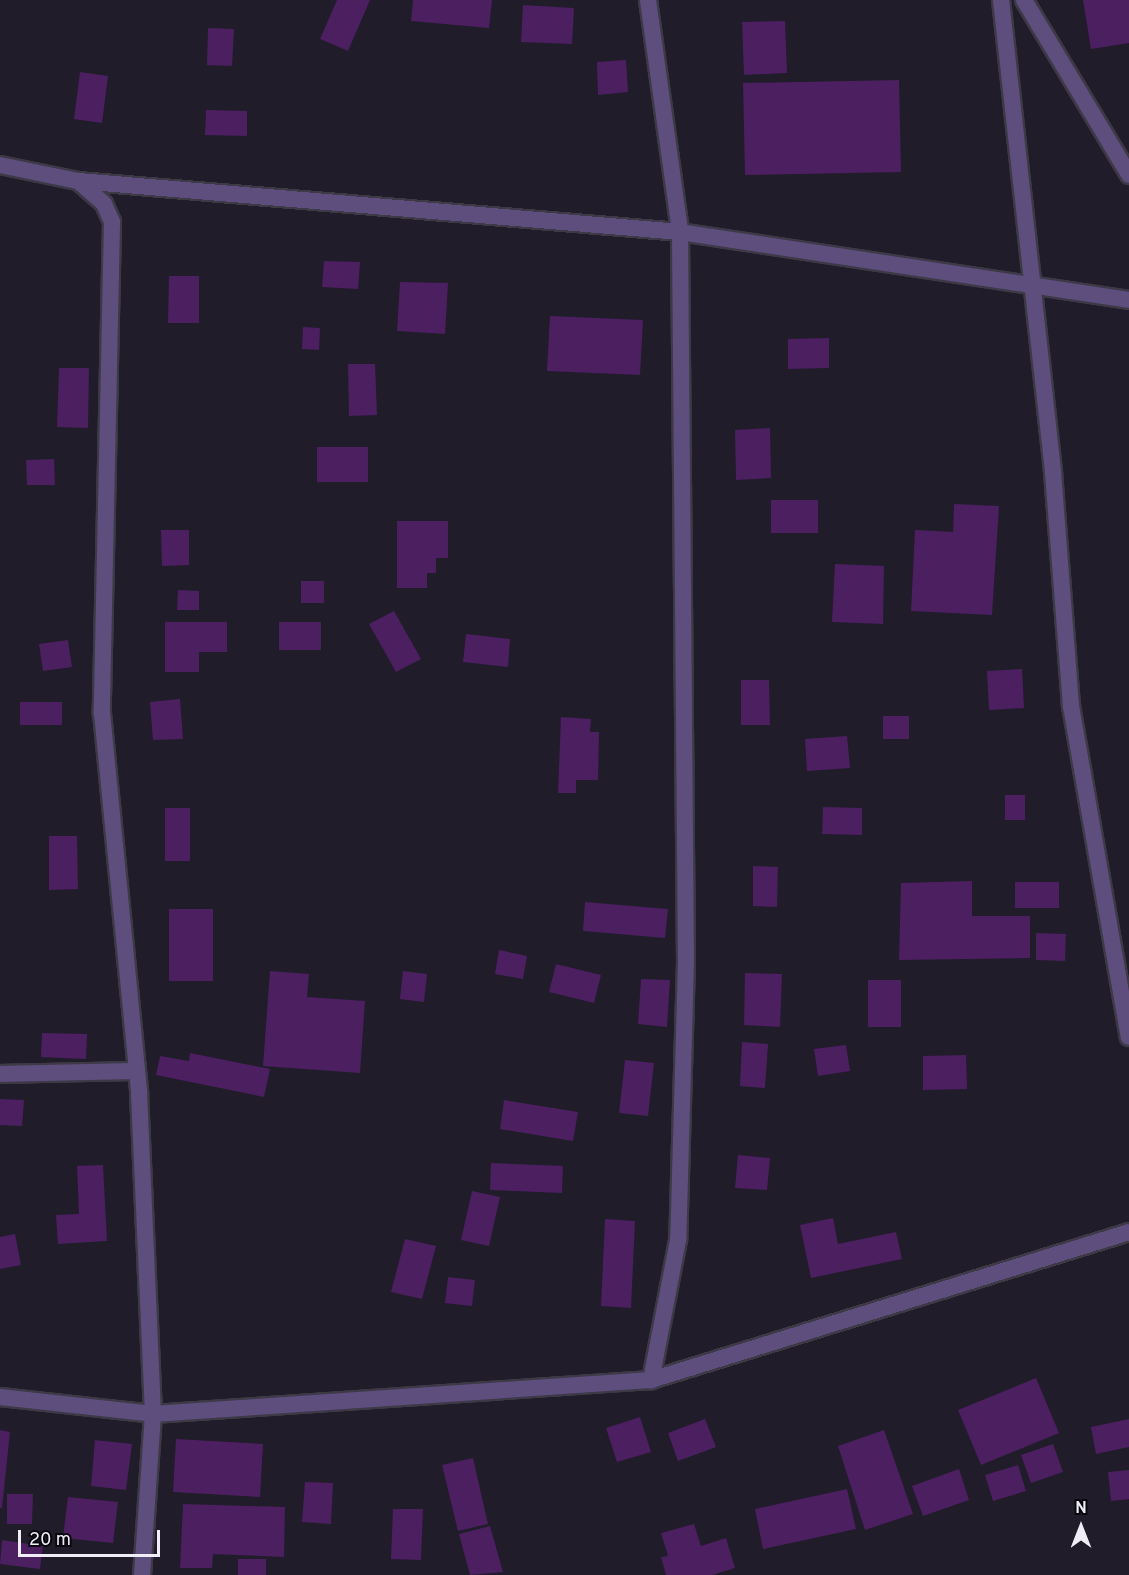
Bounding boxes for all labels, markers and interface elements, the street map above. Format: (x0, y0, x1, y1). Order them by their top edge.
north arrow (1051, 1497, 1111, 1557)
text: N (1075, 1499, 1087, 1519)
scale bar (21, 1518, 164, 1556)
text: 20 m (29, 1529, 71, 1552)

